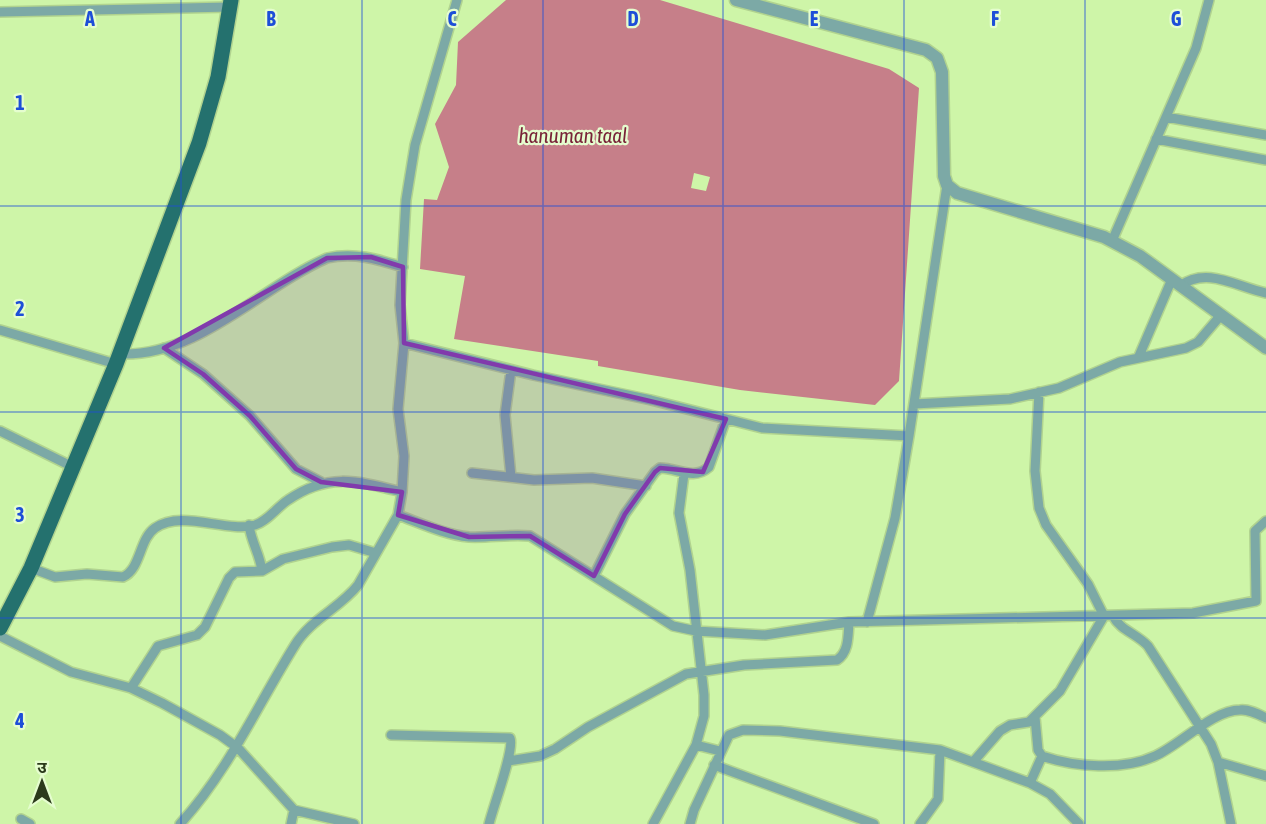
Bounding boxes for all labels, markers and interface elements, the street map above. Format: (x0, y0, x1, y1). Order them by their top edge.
text: A (84, 7, 95, 30)
text: B (266, 7, 276, 30)
text: C (448, 7, 457, 30)
text: D (627, 7, 639, 30)
text: E (810, 7, 819, 30)
text: F (991, 7, 999, 30)
text: G (1171, 7, 1182, 30)
text: 1 (15, 91, 25, 114)
water label: hanuman taal (518, 123, 628, 147)
text: 2 (15, 297, 25, 320)
text: 3 (15, 503, 25, 526)
text: 4 (14, 709, 25, 732)
north arrow (12, 752, 72, 812)
text: उ (37, 758, 47, 776)

